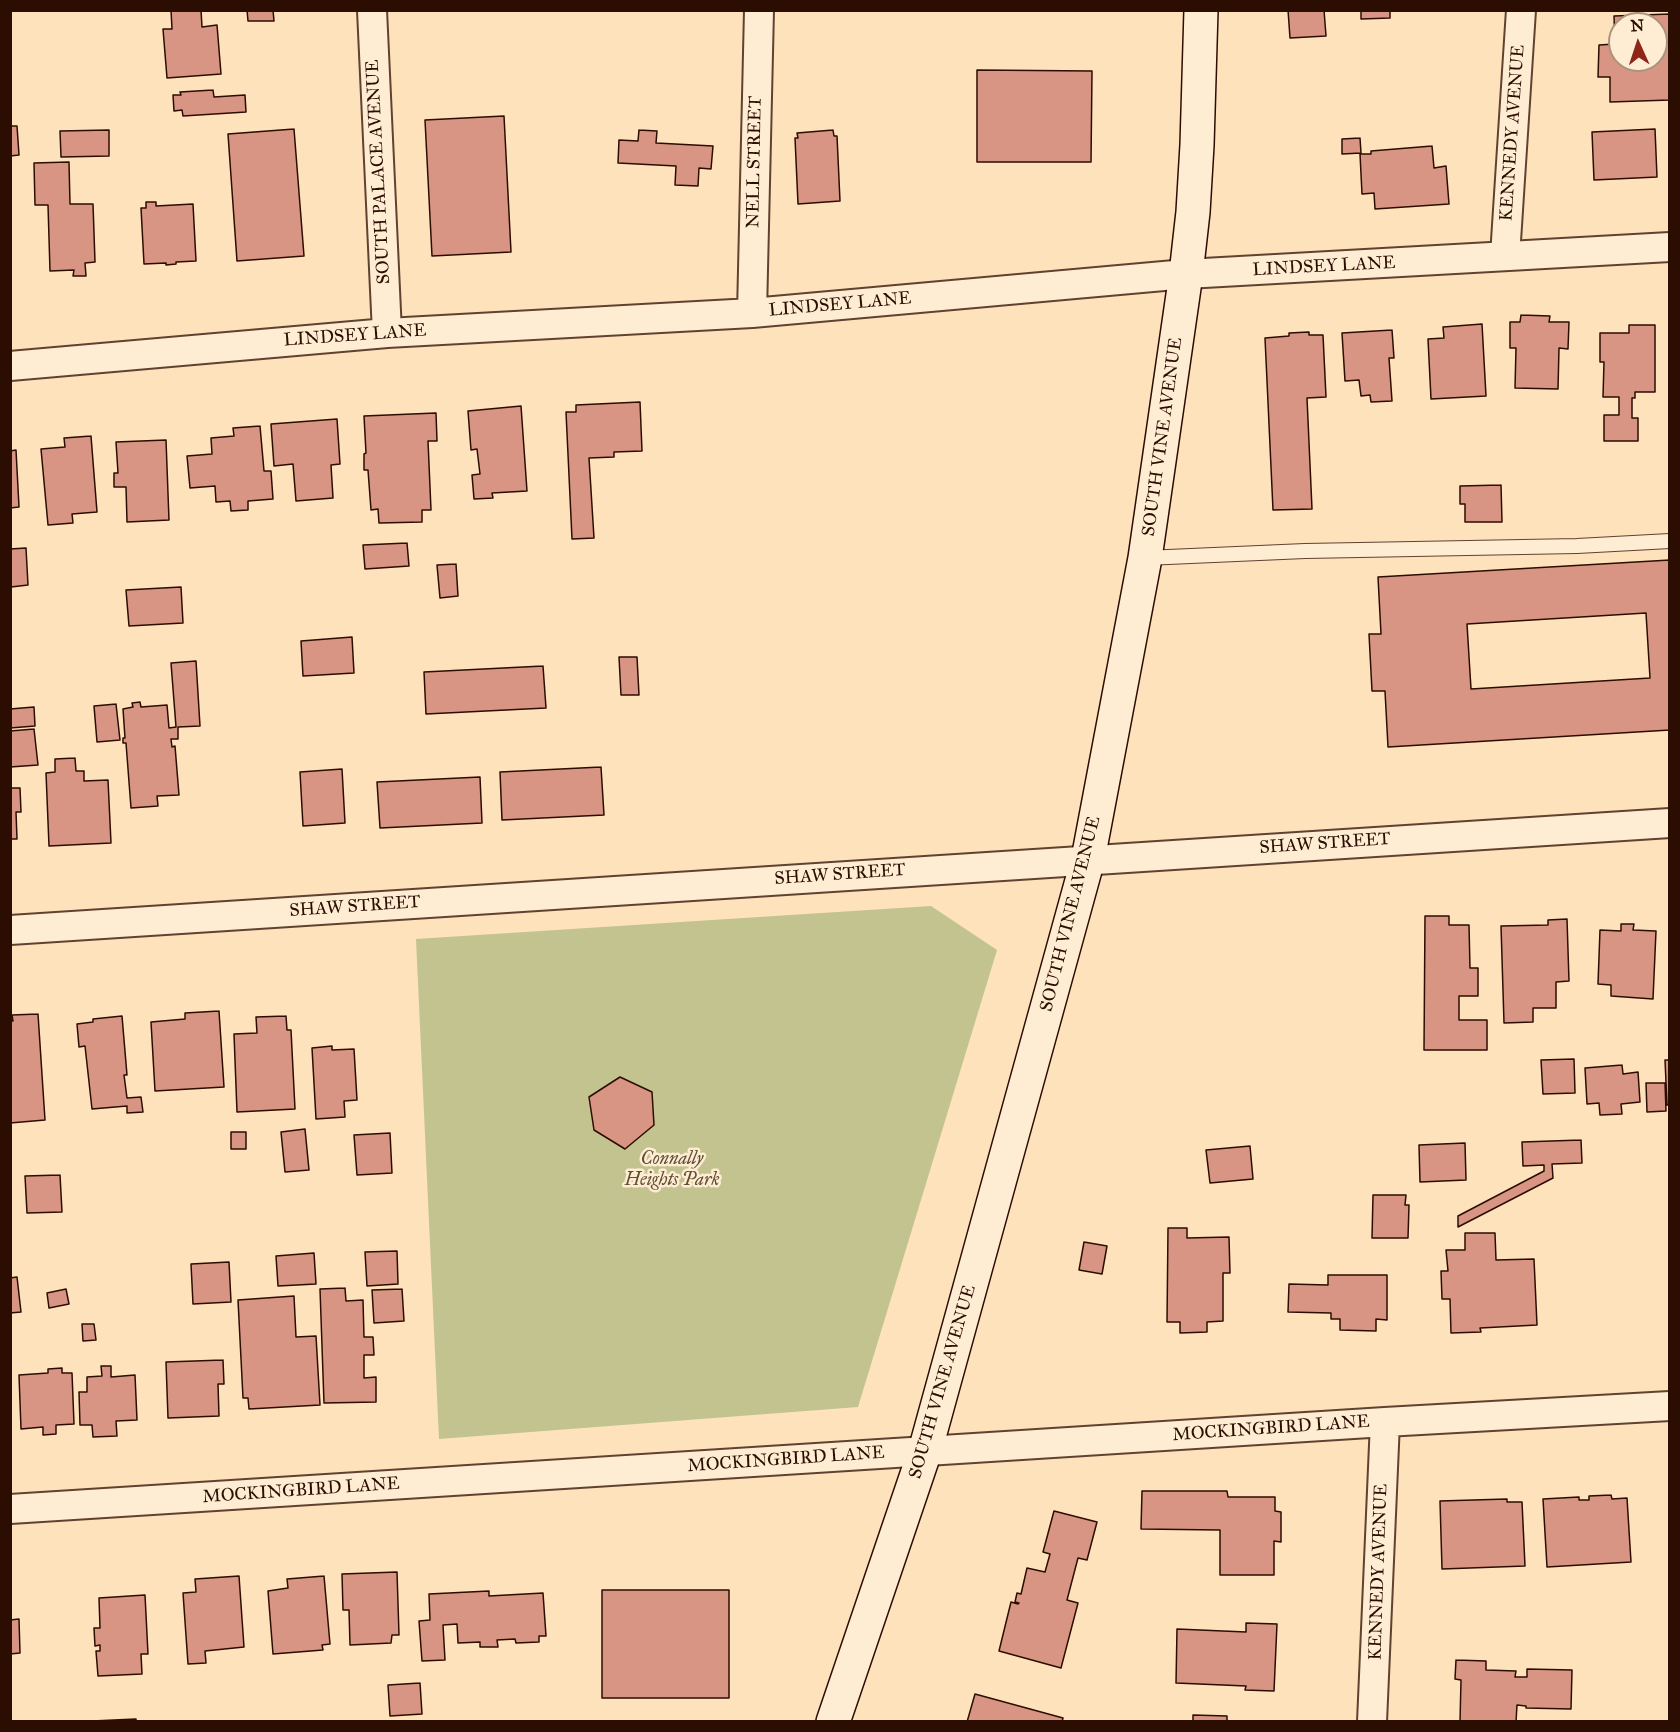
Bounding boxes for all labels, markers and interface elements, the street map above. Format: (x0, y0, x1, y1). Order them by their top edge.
north arrow (1608, 12, 1668, 72)
text: N (1630, 16, 1644, 35)
street label: KENNEDY AVENUE (1496, 44, 1530, 222)
street label: SOUTH PALACE AVENUE (362, 59, 396, 285)
street label: NELL STREET (743, 96, 767, 228)
street label: LINDSEY LANE (1252, 252, 1396, 282)
street label: LINDSEY LANE (768, 288, 912, 322)
street label: LINDSEY LANE (283, 320, 427, 352)
street label: SOUTH VINE AVENUE (1138, 336, 1188, 538)
street label: SOUTH VINE AVENUE (1036, 814, 1106, 1014)
street label: SHAW STREET (1259, 829, 1391, 859)
street label: SHAW STREET (774, 860, 906, 890)
street label: SHAW STREET (289, 892, 421, 922)
park label: Connally Heights Park (625, 1149, 719, 1192)
street label: SOUTH VINE AVENUE (905, 1283, 981, 1481)
street label: MOCKINGBIRD LANE (1172, 1411, 1370, 1447)
street label: MOCKINGBIRD LANE (687, 1442, 885, 1478)
street label: MOCKINGBIRD LANE (202, 1473, 400, 1509)
street label: KENNEDY AVENUE (1365, 1483, 1393, 1661)

